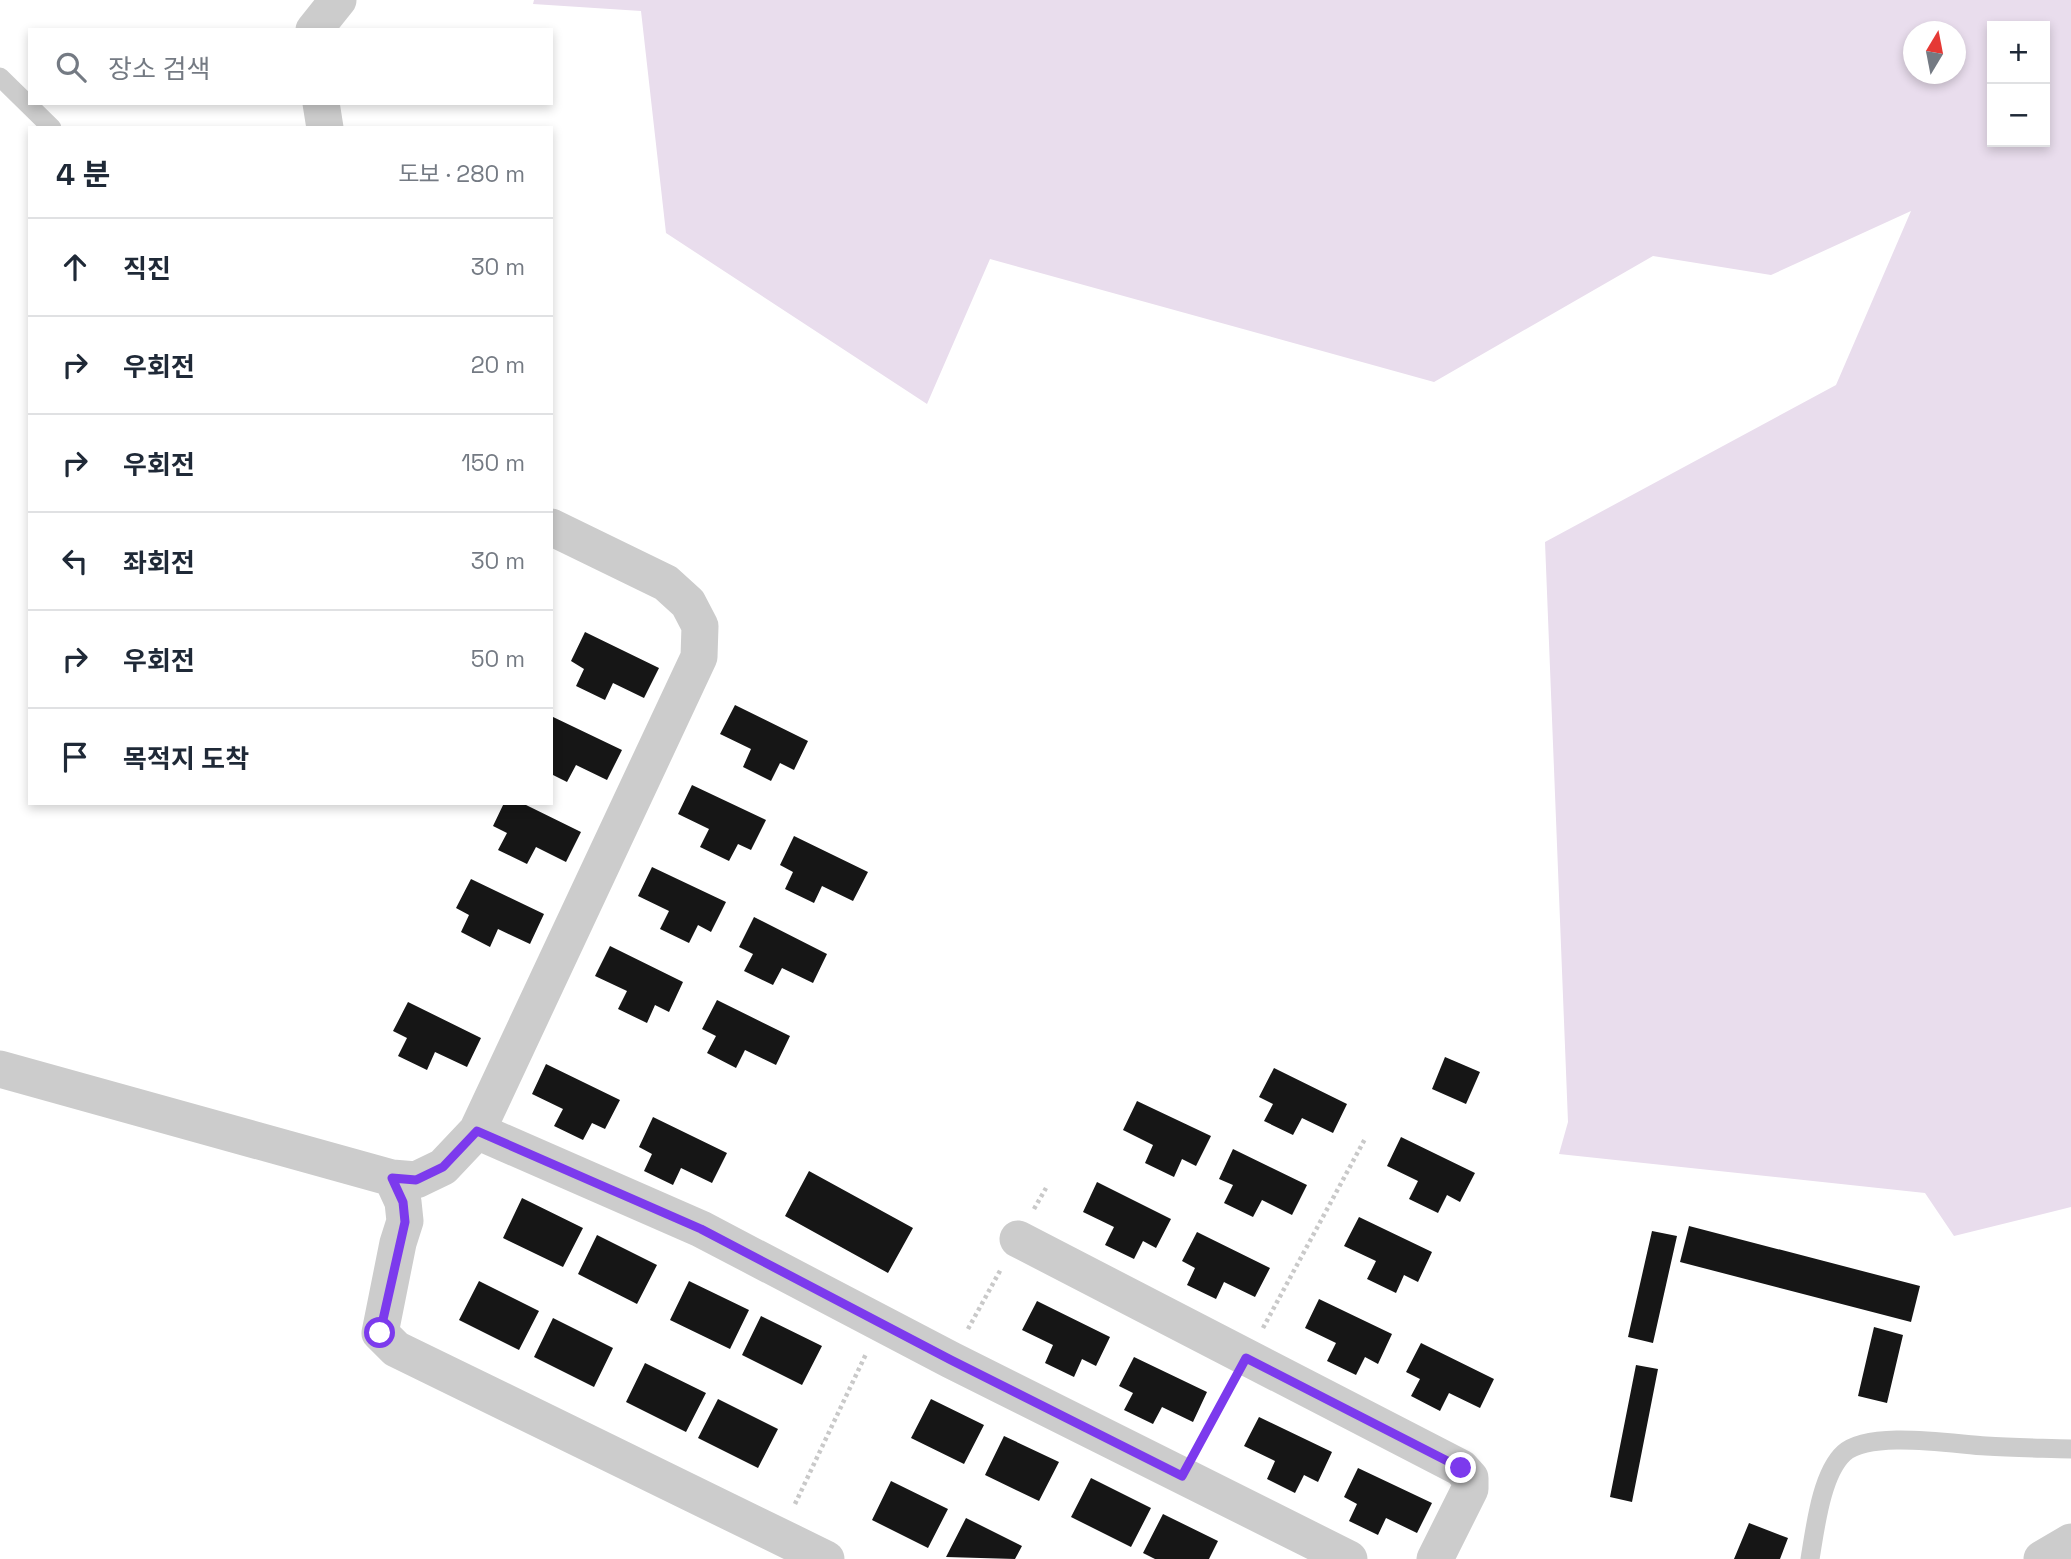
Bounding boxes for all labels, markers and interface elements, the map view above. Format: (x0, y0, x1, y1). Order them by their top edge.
north arrow (1903, 21, 1966, 84)
map controls (1987, 21, 2050, 147)
button: + (1987, 21, 2050, 84)
search box (28, 28, 553, 105)
icon: search (52, 48, 90, 86)
text: 장소 검색 (108, 52, 210, 86)
button: − (1987, 84, 2050, 147)
text: 4 분 (56, 155, 110, 194)
text: 도보 · 280 m (398, 159, 525, 189)
icon: ahead (56, 248, 94, 286)
text: 직진 (123, 252, 171, 286)
text: 30 m (471, 252, 525, 282)
icon: right (56, 346, 94, 384)
text: 우회전 (123, 350, 195, 384)
text: 20 m (471, 350, 525, 380)
icon: right (56, 444, 94, 482)
text: 우회전 (123, 448, 195, 482)
text: 150 m (461, 448, 525, 478)
icon: left (56, 542, 94, 580)
text: 좌회전 (123, 546, 195, 580)
text: 30 m (471, 546, 525, 576)
icon: right (56, 640, 94, 678)
text: 우회전 (123, 644, 195, 678)
text: 50 m (471, 644, 525, 674)
icon: arrive (56, 738, 94, 776)
text: 목적지 도착 (123, 742, 249, 776)
route start (364, 1317, 395, 1348)
route end (1445, 1452, 1476, 1483)

